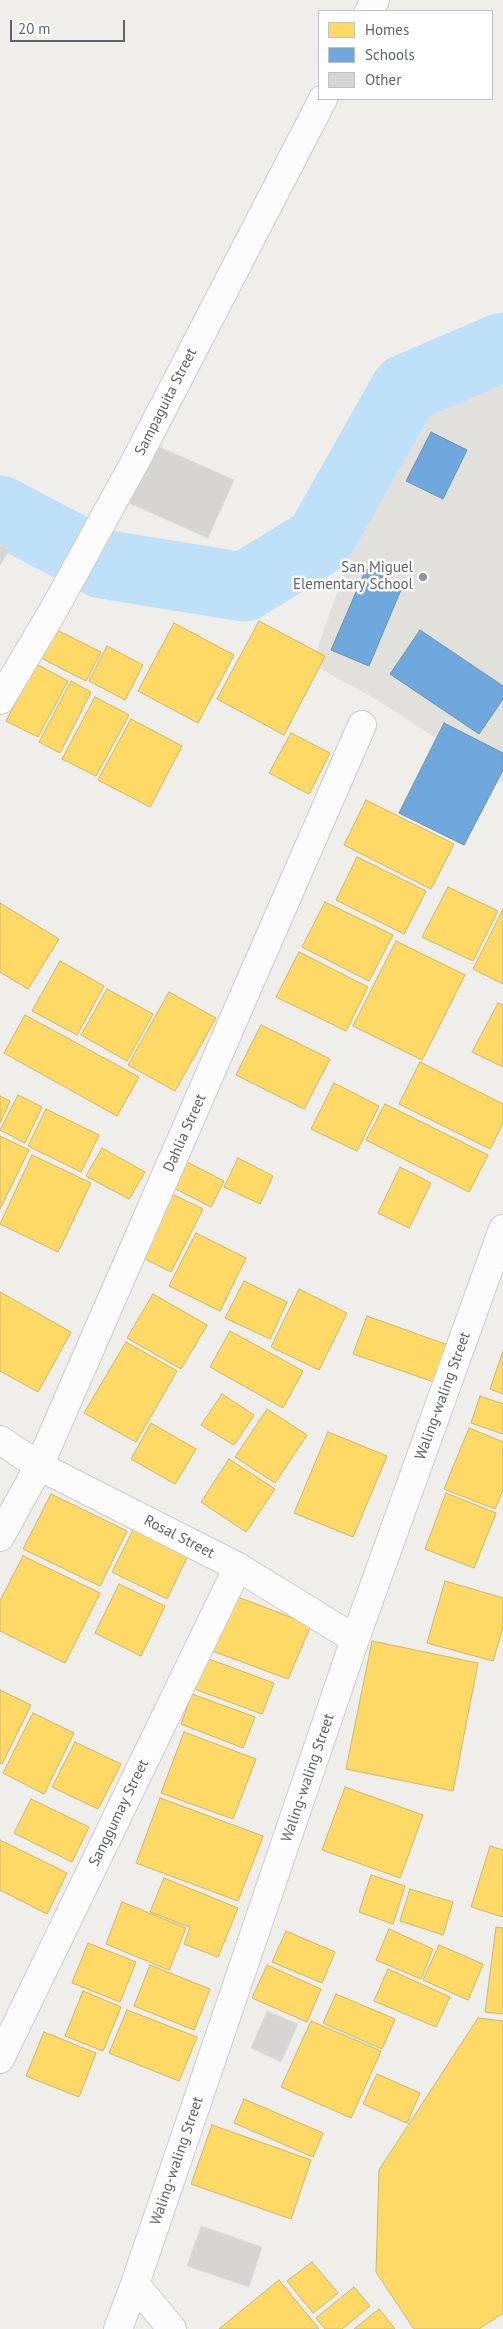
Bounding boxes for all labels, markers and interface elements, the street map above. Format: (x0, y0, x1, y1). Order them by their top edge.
scale bar (12, 10, 128, 42)
legend (318, 10, 493, 100)
text: 20 m (18, 19, 51, 38)
text: Homes (365, 20, 409, 39)
text: Schools (365, 45, 415, 64)
text: Other (365, 70, 401, 89)
street label: Sampaguita Street (131, 345, 201, 459)
place label: San Miguel Elementary School (293, 559, 413, 594)
marker: San Miguel Elementary School (417, 571, 429, 583)
street label: Dahlia Street (160, 1091, 210, 1175)
street label: Waling-waling Street (412, 1330, 474, 1462)
street label: Rosal Street (141, 1512, 217, 1562)
street label: Waling-waling Street (278, 1711, 338, 1845)
street label: Sanggumay Street (85, 1757, 153, 1869)
street label: Waling-waling Street (147, 2094, 207, 2228)

